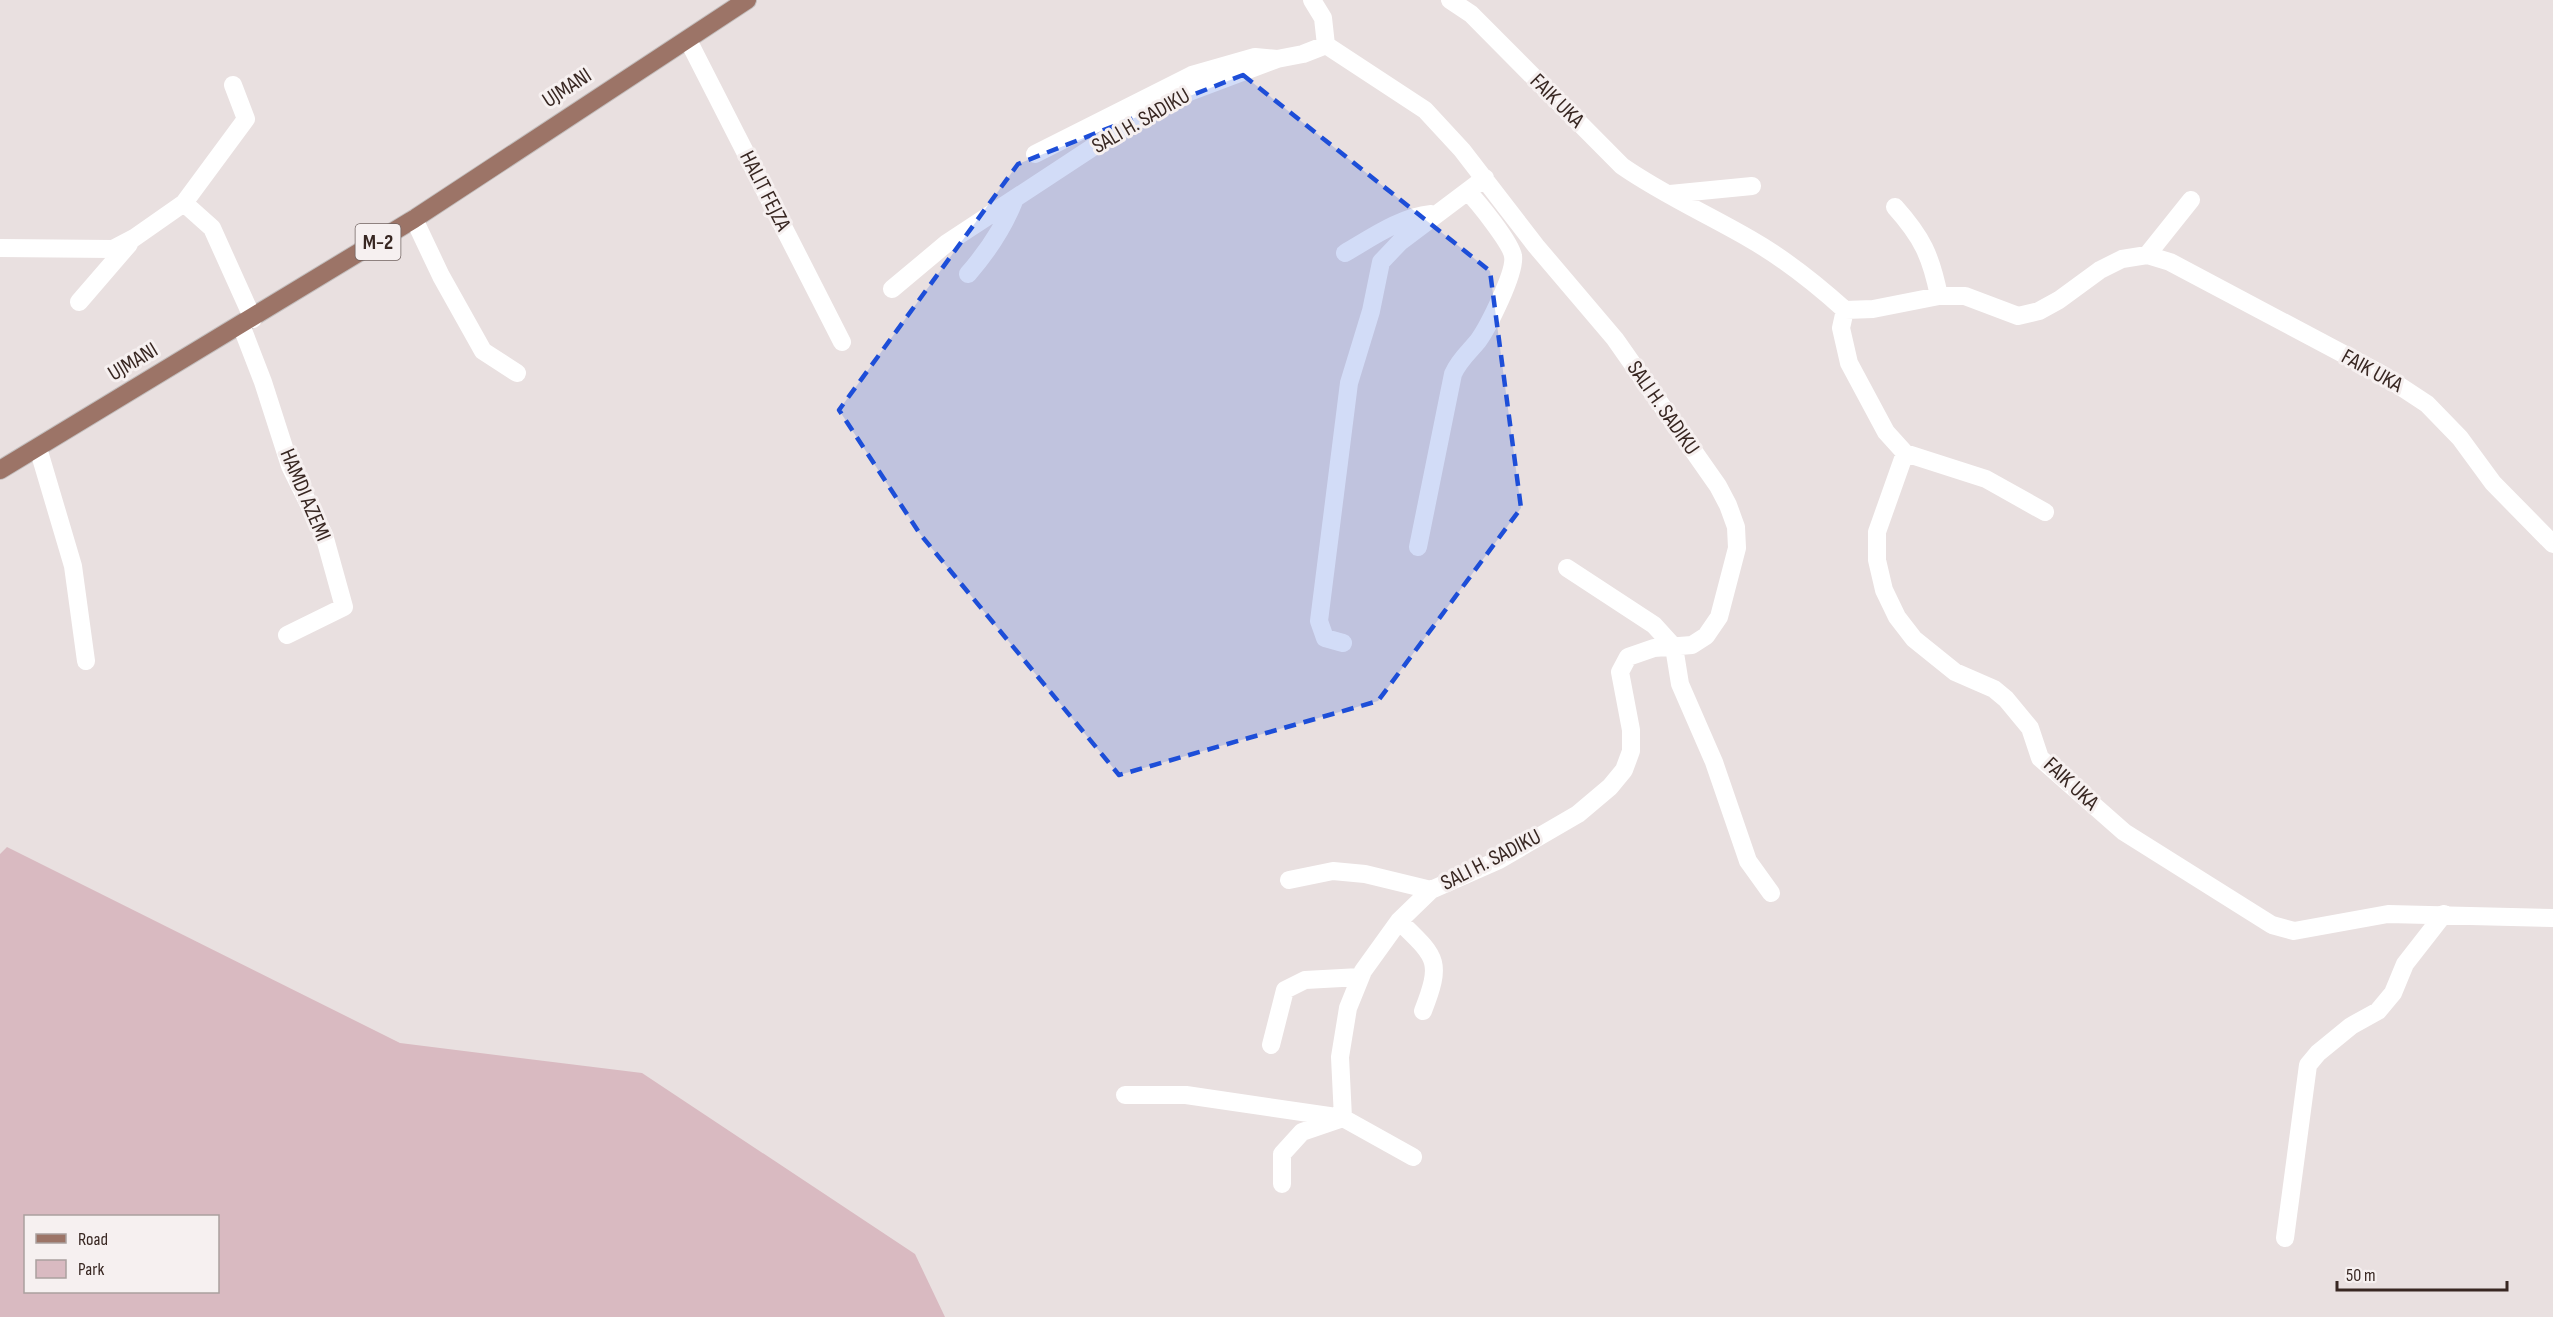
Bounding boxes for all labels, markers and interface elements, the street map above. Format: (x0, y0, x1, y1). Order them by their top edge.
street label: UJMANI (537, 62, 597, 114)
street label: FAIK UKA (1524, 68, 1590, 134)
street label: SALI H. SADIKU (1087, 82, 1195, 160)
street label: HALIT FEJZA (733, 146, 797, 236)
road number: M-2 (356, 224, 400, 260)
street label: UJMANI (103, 337, 163, 387)
street label: FAIK UKA (2337, 343, 2408, 399)
street label: SALI H. SADIKU (1621, 356, 1705, 460)
street label: HAMDI AZEMI (273, 445, 337, 545)
street label: FAIK UKA (2038, 752, 2105, 817)
street label: SALI H. SADIKU (1436, 823, 1546, 897)
legend (24, 1215, 219, 1293)
text: Road (78, 1229, 108, 1250)
scale bar (2337, 1254, 2506, 1292)
text: Park (78, 1259, 104, 1280)
text: 50 m (2346, 1265, 2376, 1286)

